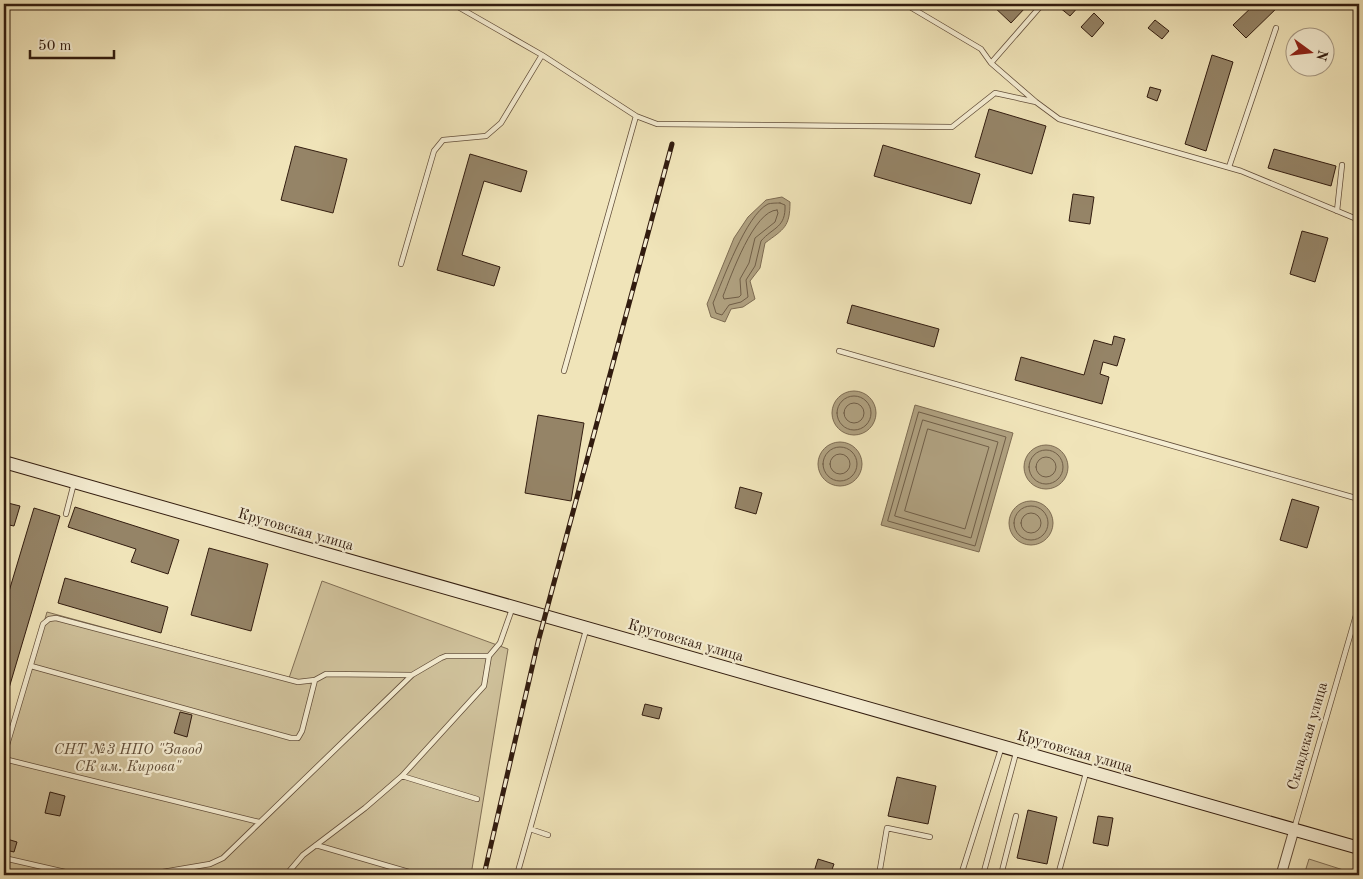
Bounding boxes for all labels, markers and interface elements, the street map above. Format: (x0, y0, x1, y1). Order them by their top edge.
scale bar (30, 28, 114, 60)
north arrow (1286, 28, 1336, 78)
text: 50 m (38, 39, 72, 54)
text: N (1313, 48, 1330, 62)
street label: Крутовская улица (236, 507, 356, 554)
street label: Крутовская улица (626, 618, 746, 665)
street label: Складская улица (1286, 680, 1331, 792)
street label: Крутовская улица (1015, 729, 1135, 776)
park label: СНТ №3 НПО "Завод СК им. Кирова" (54, 742, 203, 775)

